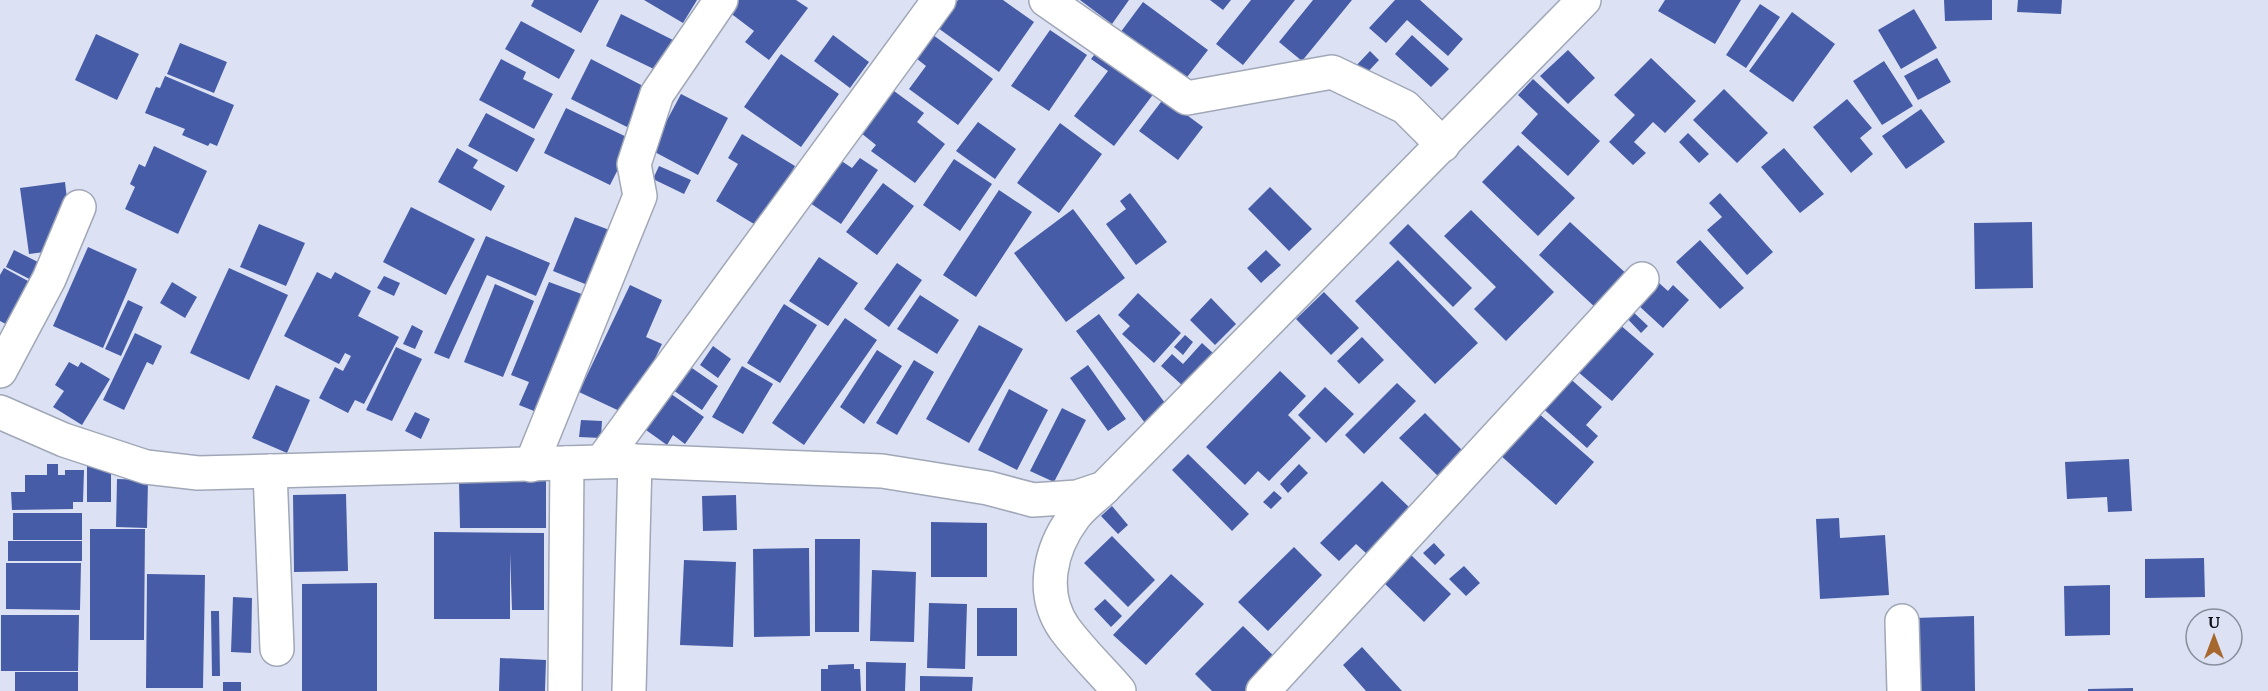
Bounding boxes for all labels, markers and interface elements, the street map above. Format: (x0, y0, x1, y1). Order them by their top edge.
north arrow (2184, 607, 2244, 667)
text: U (2208, 612, 2220, 632)

